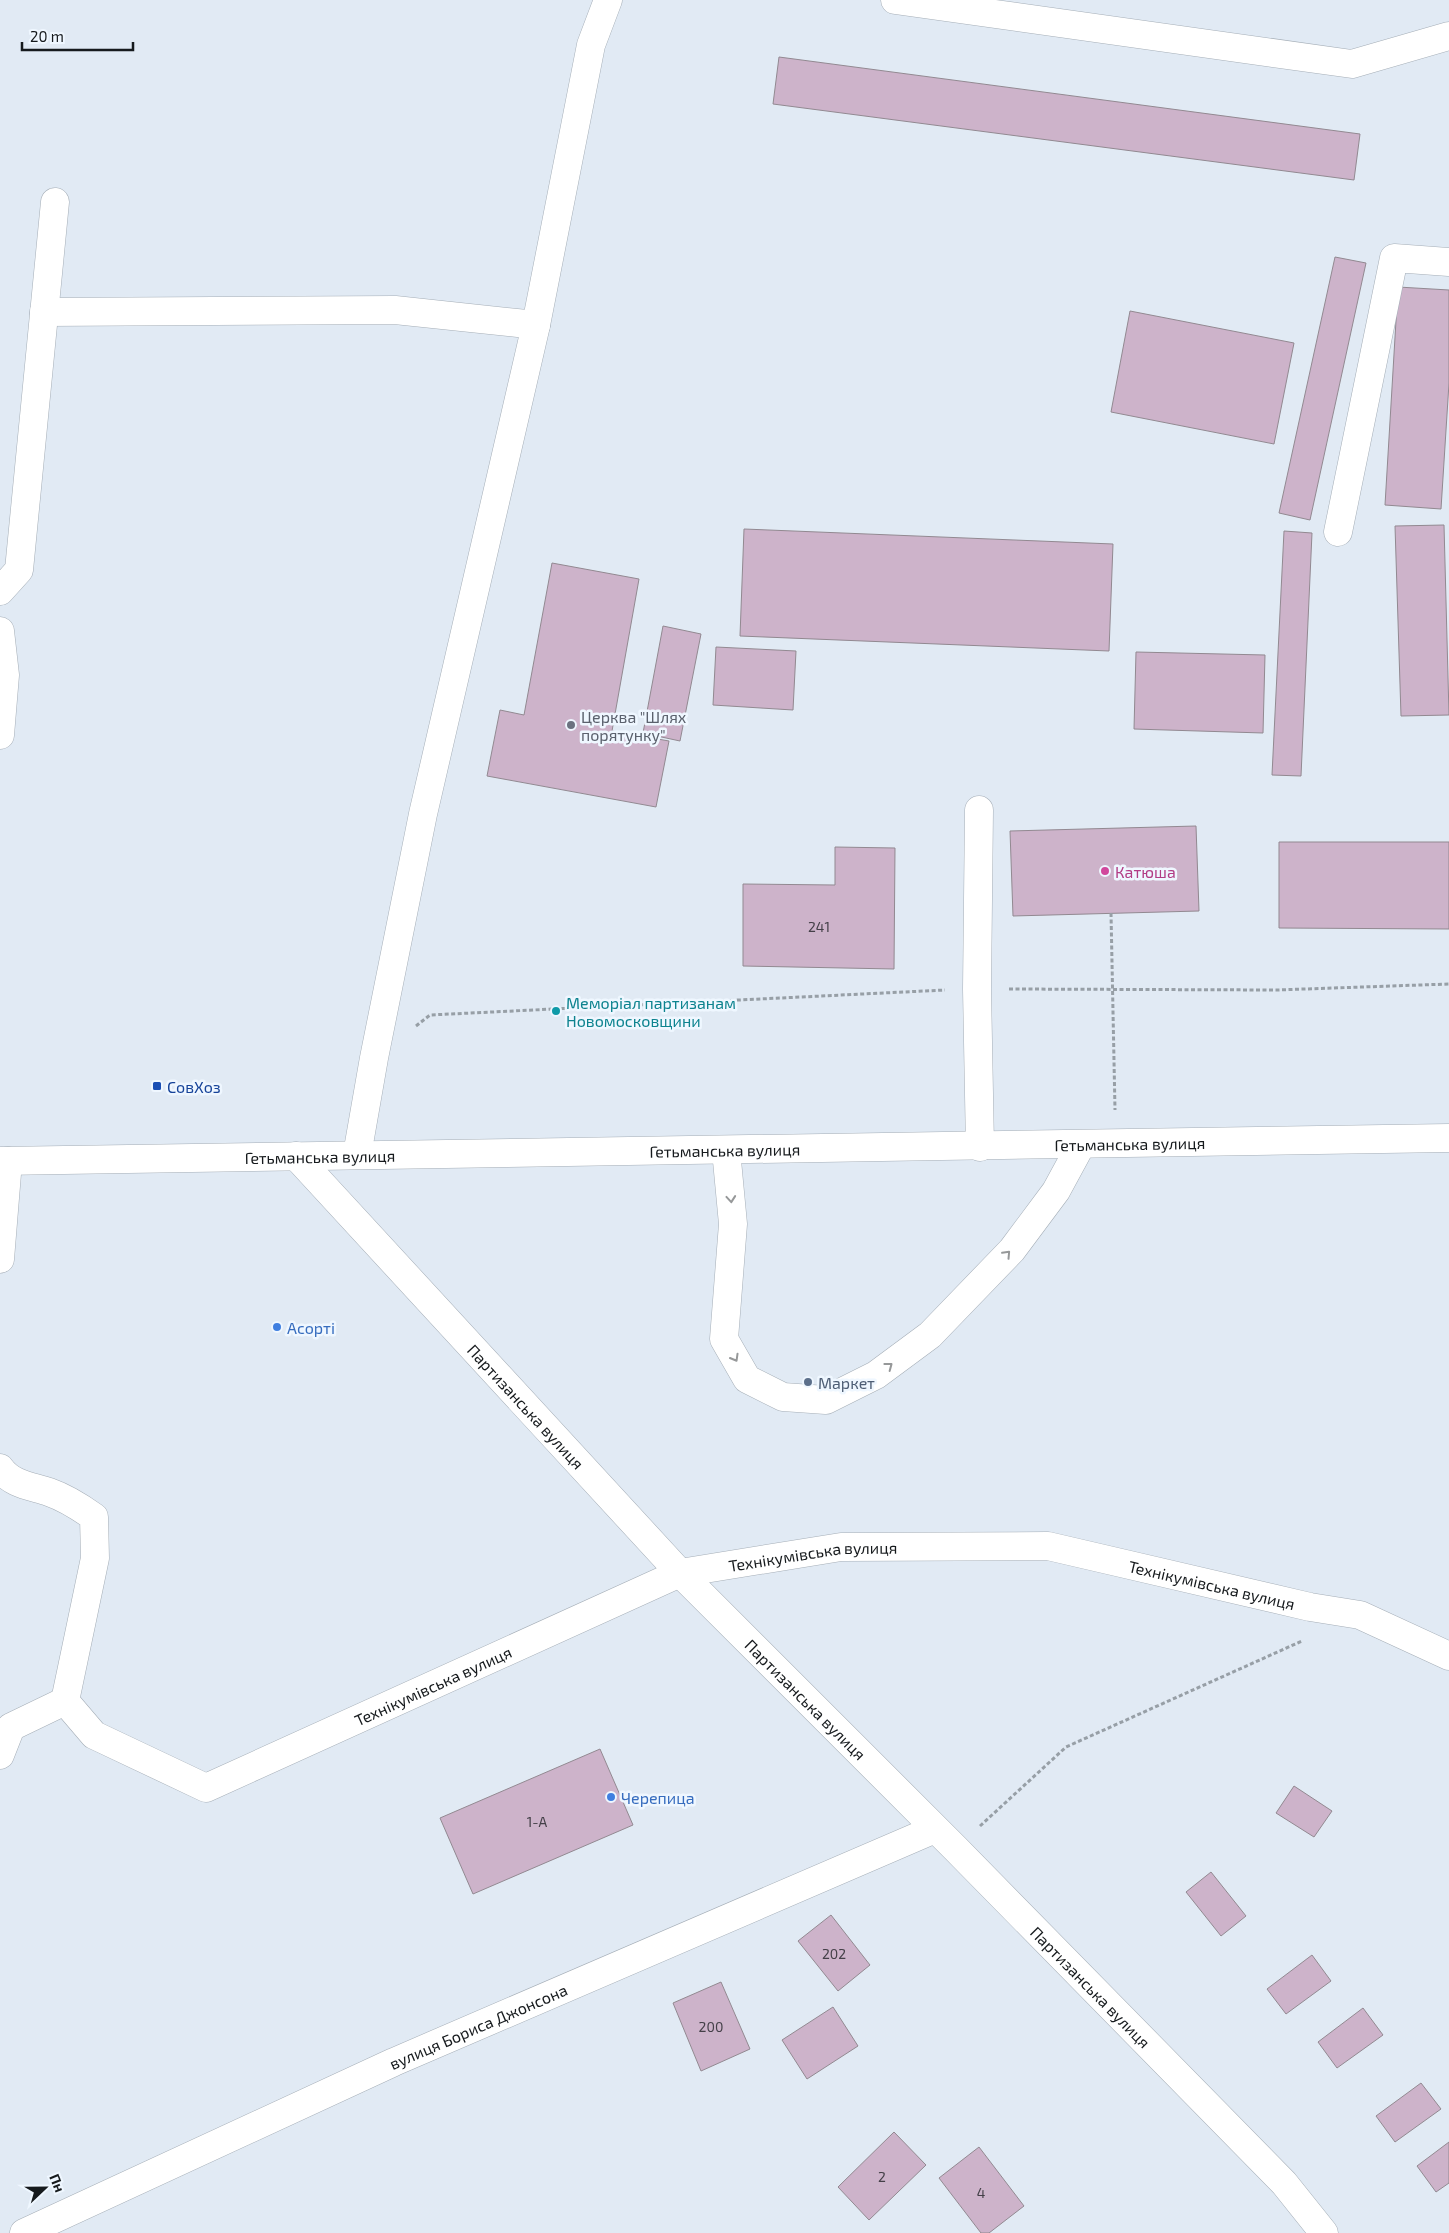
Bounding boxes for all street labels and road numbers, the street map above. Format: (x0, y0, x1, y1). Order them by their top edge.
street label: Гетьманська вулиця (1054, 1132, 1205, 1154)
street label: Гетьманська вулиця (649, 1139, 800, 1160)
street label: Гетьманська вулиця (244, 1145, 396, 1167)
street label: Партизанська вулиця (464, 1340, 588, 1472)
street label: Технікумівська вулиця (727, 1537, 897, 1575)
street label: Технікумівська вулиця (1127, 1556, 1297, 1613)
street label: Партизанська вулиця (742, 1635, 870, 1763)
street label: Технікумівська вулиця (351, 1641, 514, 1729)
street label: Партизанська вулиця (1027, 1922, 1155, 2051)
street label: вулиця Бориса Джонсона (386, 1979, 570, 2073)

